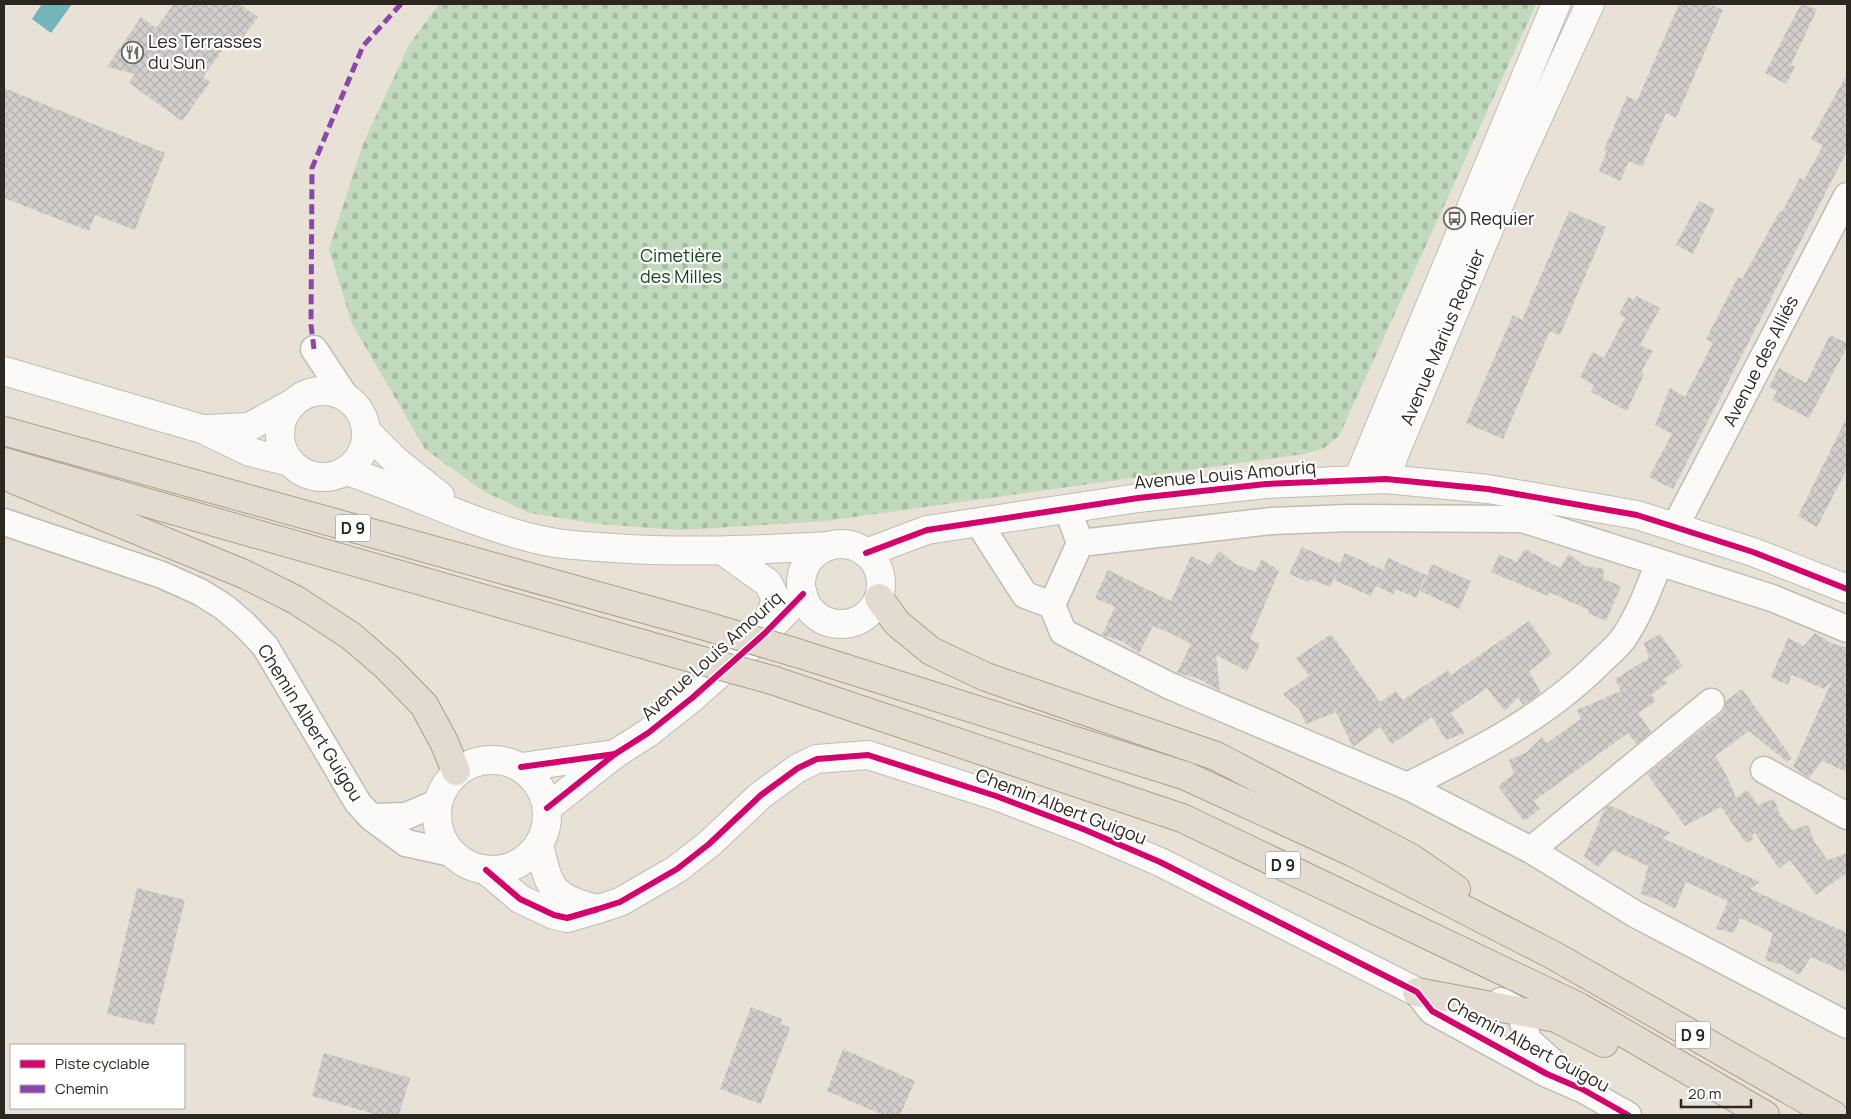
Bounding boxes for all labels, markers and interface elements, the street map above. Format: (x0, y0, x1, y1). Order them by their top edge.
place label: Les Terrasses du Sun (148, 29, 262, 74)
restaurant icon: Les Terrasses du Sun (120, 40, 144, 64)
place label: Requier (1470, 206, 1535, 230)
bus stop icon: Requier (1442, 207, 1466, 231)
park label: Cimetière des Milles (640, 243, 722, 288)
street label: Avenue Marius Requier (1394, 244, 1490, 428)
street label: Avenue des Alliés (1717, 291, 1803, 430)
street label: Avenue Louis Amouriq (1133, 454, 1317, 494)
road number: D 9 (336, 514, 370, 542)
street label: Avenue Louis Amouriq (636, 585, 787, 725)
street label: Chemin Albert Guigou (253, 639, 369, 806)
street label: Chemin Albert Guigou (972, 762, 1150, 850)
road number: D 9 (1266, 852, 1300, 878)
street label: Chemin Albert Guigou (1443, 991, 1614, 1097)
road number: D 9 (1676, 1022, 1710, 1048)
legend (10, 1044, 185, 1109)
text: Piste cyclable (55, 1053, 150, 1074)
scale bar (1681, 1076, 1751, 1108)
text: Chemin (55, 1078, 108, 1099)
text: 20 m (1688, 1083, 1721, 1104)

